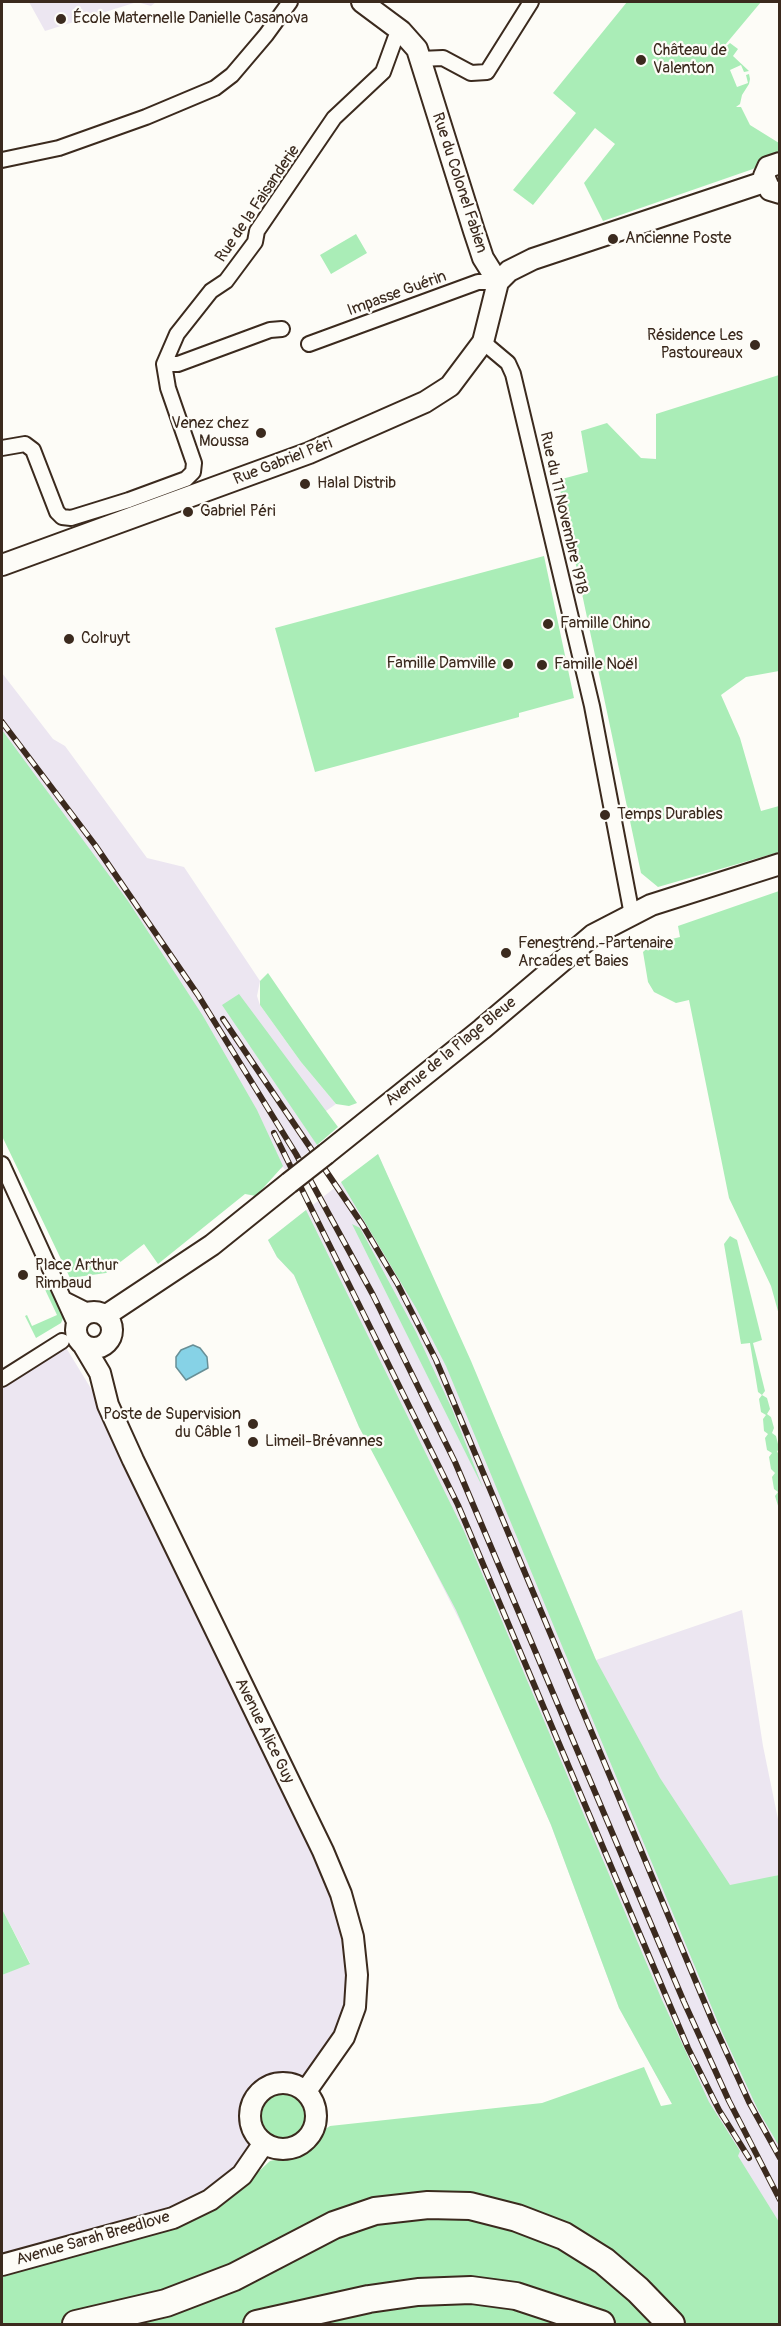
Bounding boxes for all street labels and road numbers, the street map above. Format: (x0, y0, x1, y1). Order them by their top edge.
street label: Rue du Colonel Fabien (427, 110, 491, 256)
street label: Rue de la Faisanderie (212, 142, 304, 266)
street label: Impasse Guérin (345, 267, 449, 321)
street label: Rue du 11 Novembre 1918 (535, 430, 591, 596)
street label: Rue Gabriel Péri (231, 434, 335, 490)
street label: Avenue de la Plage Bleue (382, 993, 520, 1111)
street label: Avenue Alice Guy (230, 1675, 298, 1787)
street label: Avenue Sarah Breedlove (14, 2208, 172, 2270)

